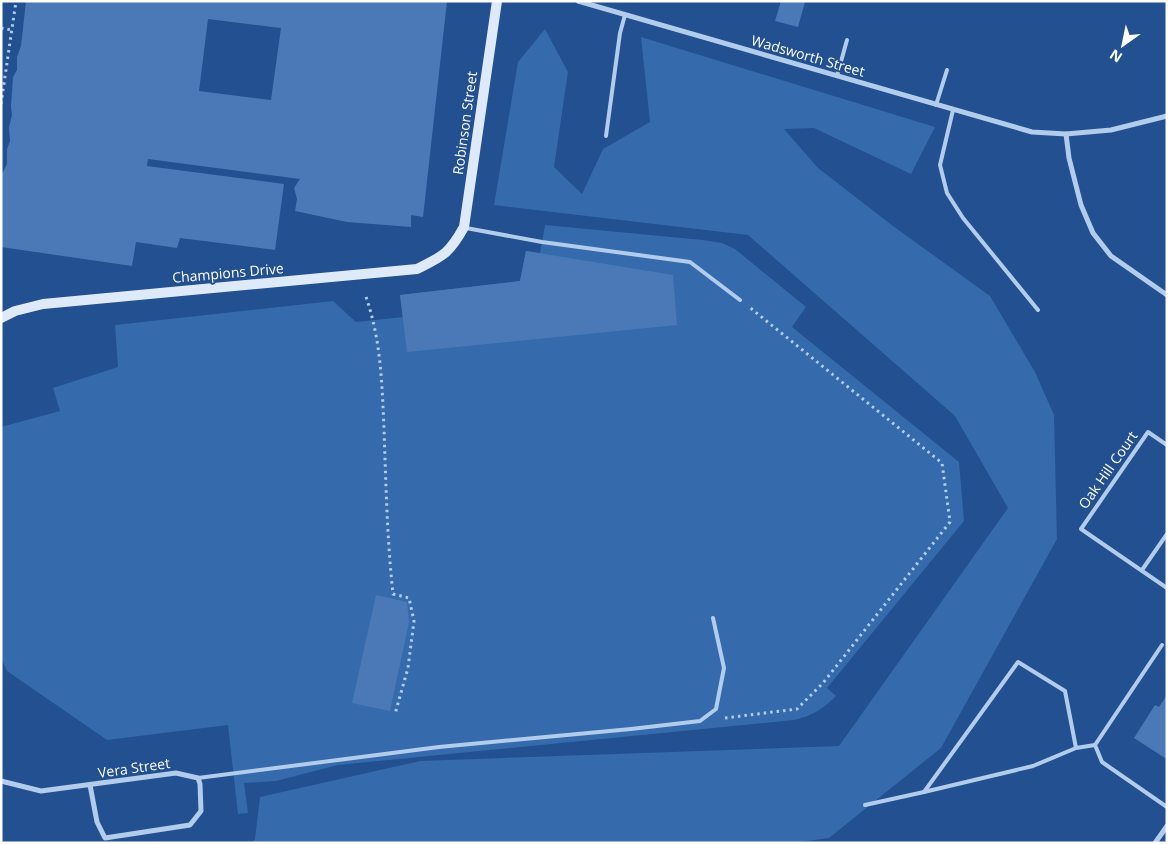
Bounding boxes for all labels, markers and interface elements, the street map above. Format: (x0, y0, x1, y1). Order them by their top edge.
north arrow (1098, 20, 1148, 70)
street label: Wadsworth Street (749, 30, 867, 81)
text: N (1106, 45, 1126, 67)
street label: Robinson Street (448, 70, 481, 176)
street label: Champions Drive (171, 258, 285, 287)
street label: Oak Hill Court (1074, 427, 1141, 512)
street label: Vera Street (97, 753, 171, 782)

